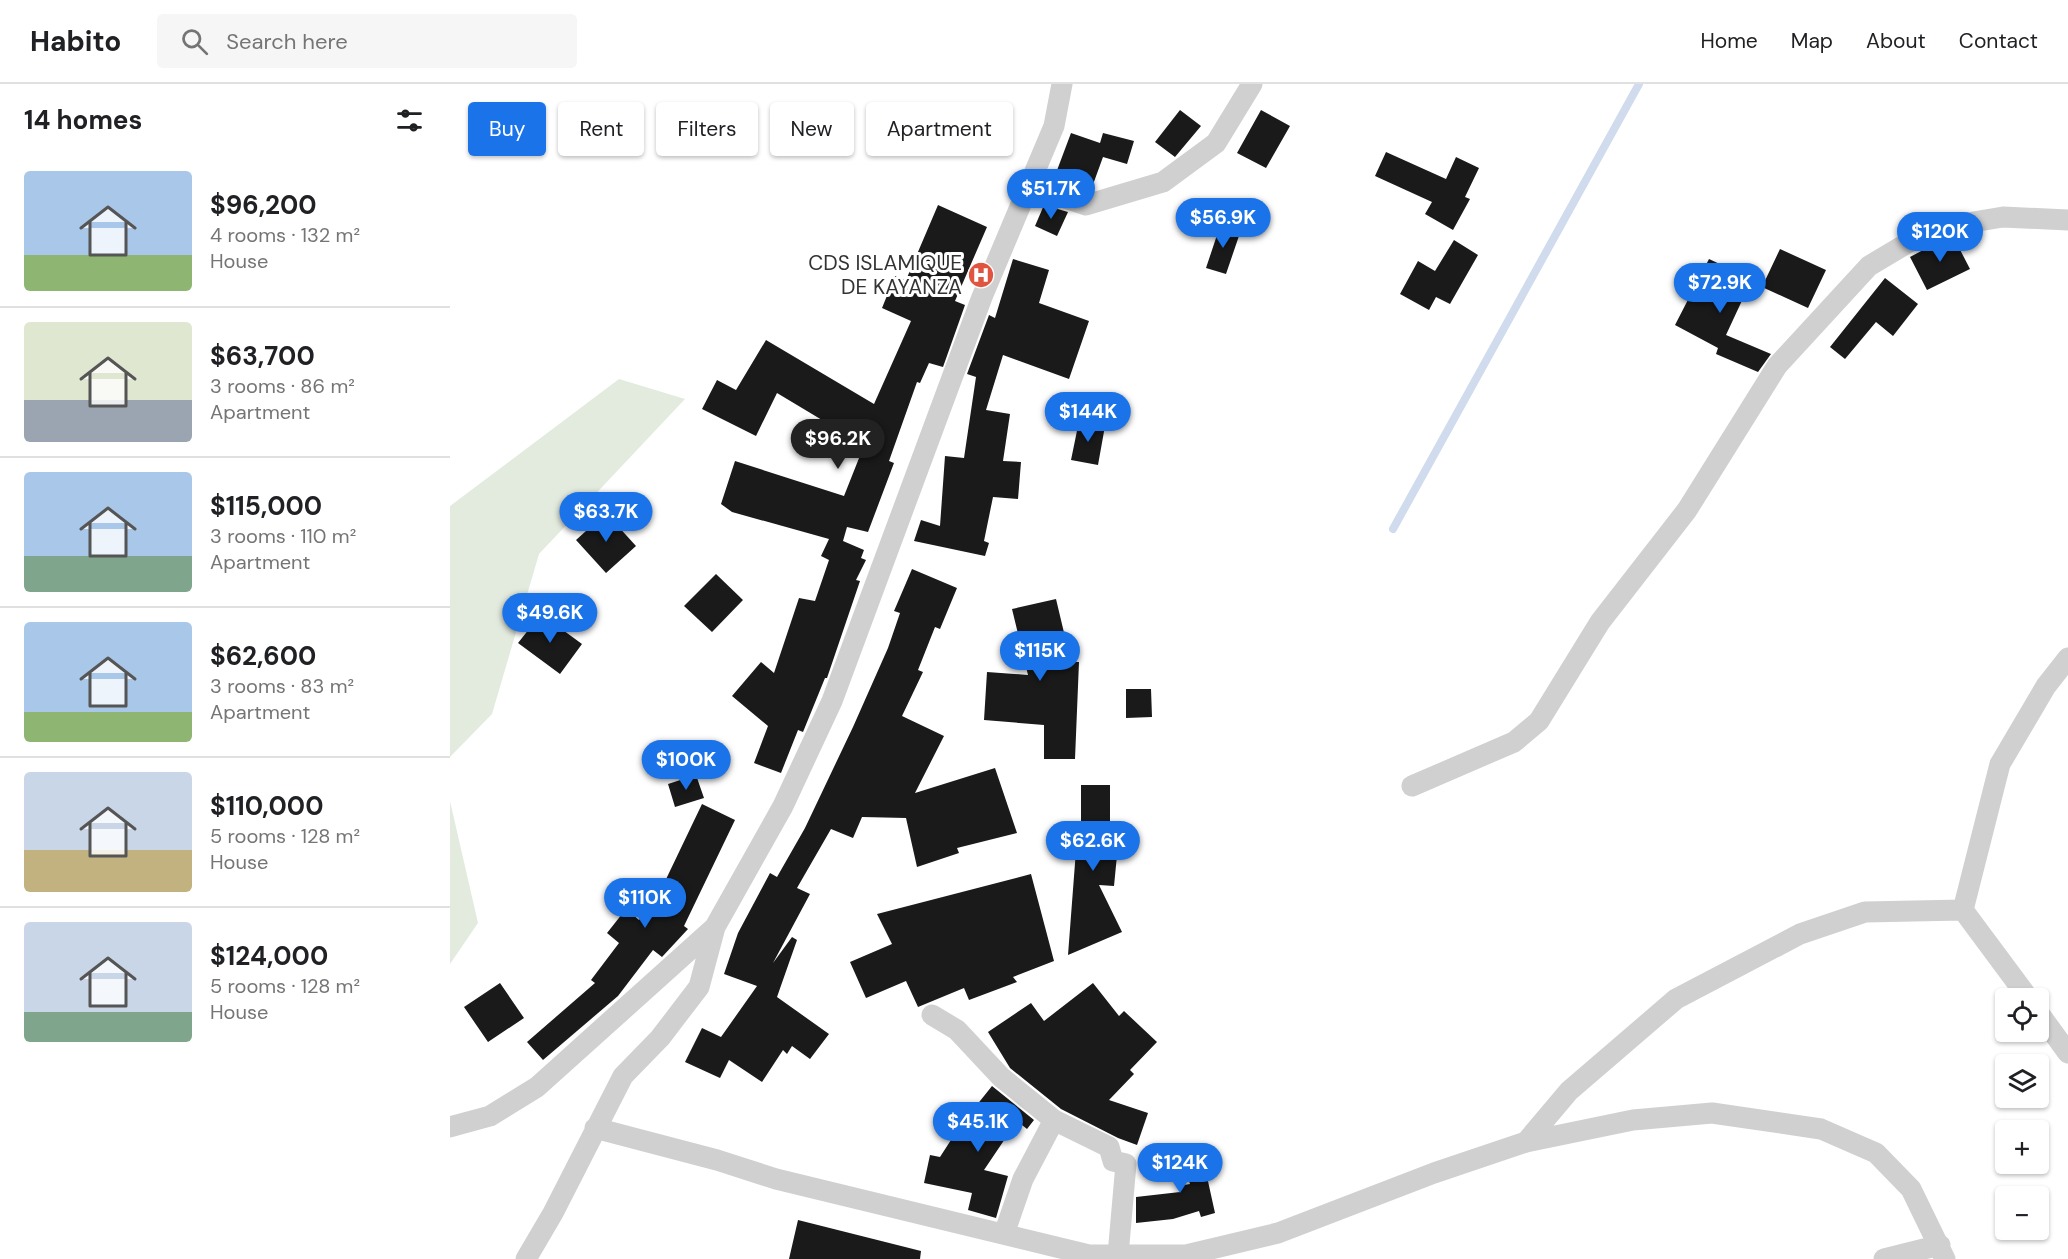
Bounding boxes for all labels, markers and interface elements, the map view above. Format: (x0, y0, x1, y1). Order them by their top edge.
search box (157, 14, 577, 68)
text: Habito (30, 23, 121, 60)
icon: search (178, 25, 211, 58)
text: Search here (226, 27, 348, 56)
text: Home (1700, 27, 1758, 55)
text: Map (1791, 27, 1833, 55)
text: About (1866, 27, 1926, 55)
text: Contact (1959, 27, 2038, 55)
chip: Buy (468, 102, 546, 156)
chip: Rent (558, 102, 644, 156)
chip: Filters (656, 102, 758, 156)
chip: New (770, 102, 854, 156)
chip: Apartment (866, 102, 1013, 156)
text: 14 homes (24, 103, 142, 137)
icon: filters (393, 104, 426, 137)
pin: $51.7K (1002, 169, 1100, 220)
text: $51.7K (1021, 175, 1081, 201)
text: $96,200 (210, 188, 317, 222)
icon: home (72, 195, 144, 267)
pin: $56.9K (1174, 198, 1272, 249)
text: $56.9K (1190, 204, 1256, 230)
pin: $120K (1898, 212, 1982, 263)
text: $120K (1911, 218, 1969, 244)
text: 4 rooms · 132 m² (210, 222, 360, 248)
text: House (210, 248, 268, 274)
place label: CDS ISLAMIQUE DE KAYANZA (808, 249, 962, 301)
hospital icon: CDS ISLAMIQUE DE KAYANZA (966, 260, 996, 290)
pin: $72.9K (1671, 263, 1769, 314)
text: $72.9K (1688, 269, 1752, 295)
text: $63,700 (210, 339, 315, 373)
icon: home (72, 346, 144, 418)
text: 3 rooms · 86 m² (210, 373, 355, 399)
pin: $144K (1046, 392, 1130, 443)
text: $144K (1059, 398, 1117, 424)
text: Apartment (210, 399, 310, 425)
pin: $96.2K (789, 419, 887, 470)
text: $96.2K (805, 425, 871, 451)
text: $115,000 (210, 489, 322, 523)
pin: $63.7K (557, 492, 655, 543)
icon: home (72, 496, 144, 568)
text: $63.7K (573, 498, 639, 524)
text: 3 rooms · 110 m² (210, 523, 356, 549)
text: Apartment (210, 549, 310, 575)
pin: $49.6K (501, 593, 599, 644)
text: $49.6K (516, 599, 584, 625)
pin: $115K (998, 631, 1082, 682)
text: $115K (1014, 637, 1066, 663)
text: $62,600 (210, 639, 316, 673)
icon: home (72, 646, 144, 718)
text: 3 rooms · 83 m² (210, 673, 354, 699)
text: Apartment (210, 699, 310, 725)
pin: $100K (644, 740, 728, 791)
text: $100K (656, 746, 716, 772)
text: $110,000 (210, 789, 323, 823)
icon: home (72, 796, 144, 868)
pin: $62.6K (1044, 821, 1142, 872)
text: 5 rooms · 128 m² (210, 823, 360, 849)
text: $62.6K (1060, 827, 1126, 853)
text: House (210, 849, 268, 875)
pin: $110K (603, 878, 687, 929)
text: $110K (618, 884, 672, 910)
text: $124,000 (210, 939, 328, 973)
icon: home (72, 946, 144, 1018)
text: 5 rooms · 128 m² (210, 973, 360, 999)
map controls (1995, 988, 2049, 1240)
button: locate (1995, 988, 2049, 1042)
text: House (210, 999, 268, 1025)
button: layers (1995, 1054, 2049, 1108)
pin: $45.1K (929, 1102, 1027, 1153)
text: $45.1K (947, 1108, 1009, 1134)
button: + (1995, 1120, 2049, 1174)
pin: $124K (1138, 1143, 1222, 1194)
text: $124K (1152, 1149, 1208, 1175)
button: − (1995, 1186, 2049, 1240)

